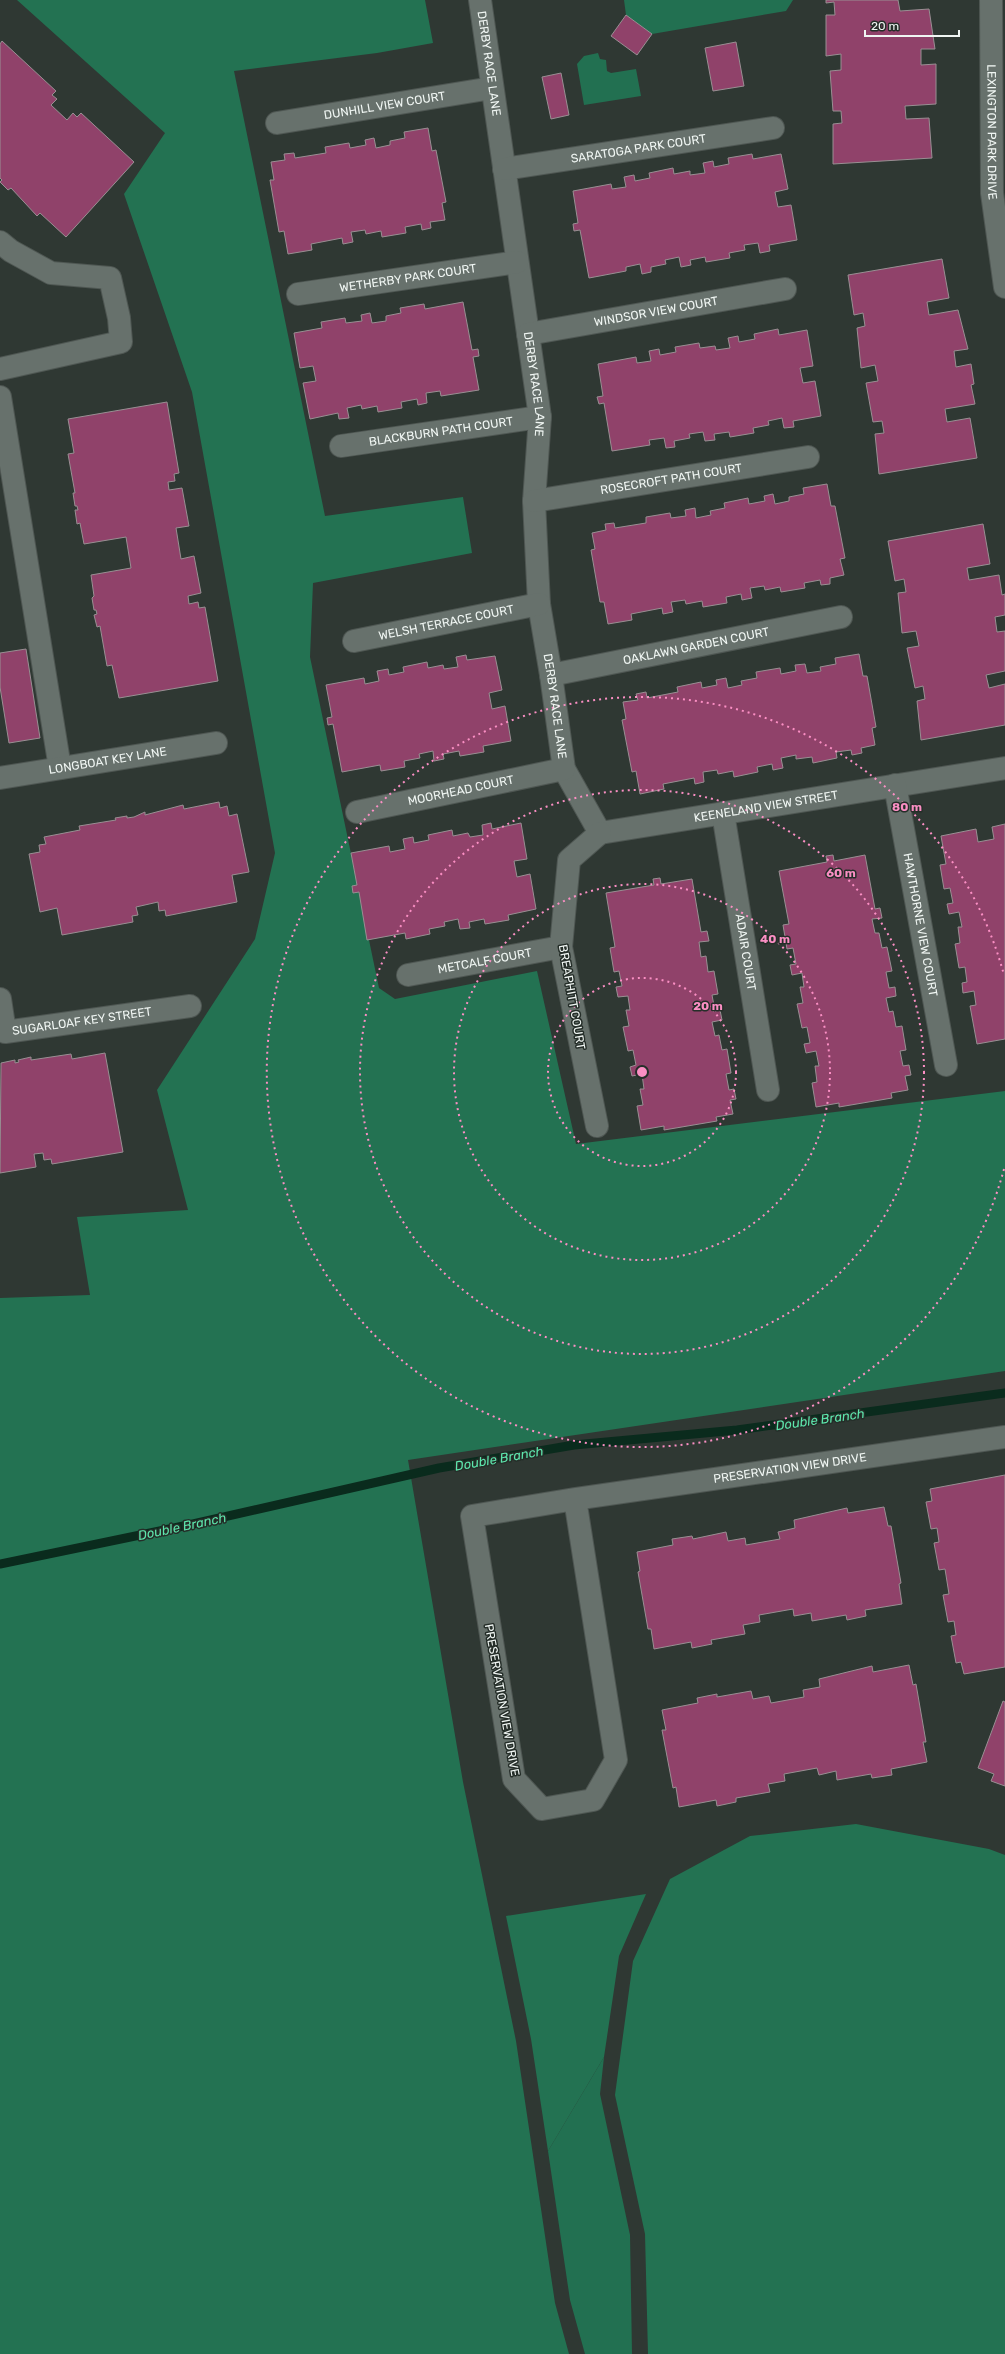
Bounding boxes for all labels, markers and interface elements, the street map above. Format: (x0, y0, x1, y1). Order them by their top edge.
street label: DERBY RACE LANE (475, 10, 504, 117)
scale bar (865, 12, 959, 38)
text: 20 m (871, 19, 899, 33)
street label: LEXINGTON PARK DRIVE (984, 64, 1000, 201)
street label: DUNHILL VIEW COURT (323, 89, 446, 122)
street label: SARATOGA PARK COURT (570, 131, 707, 166)
street label: WETHERBY PARK COURT (338, 261, 477, 295)
street label: WINDSOR VIEW COURT (593, 294, 719, 329)
street label: DERBY RACE LANE (521, 331, 547, 437)
street label: BLACKBURN PATH COURT (368, 414, 514, 449)
street label: ROSECROFT PATH COURT (599, 461, 743, 497)
street label: WELSH TERRACE COURT (377, 602, 515, 643)
street label: OAKLAWN GARDEN COURT (622, 625, 770, 667)
street label: DERBY RACE LANE (540, 652, 569, 760)
street label: LONGBOAT KEY LANE (48, 744, 168, 777)
street label: MOORHEAD COURT (406, 773, 515, 808)
street label: KEENELAND VIEW STREET (693, 788, 839, 825)
text: 80 m (892, 800, 922, 814)
street label: HAWTHORNE VIEW COURT (900, 852, 940, 998)
text: 60 m (826, 866, 856, 880)
street label: ADAIR COURT (732, 913, 759, 992)
text: 40 m (760, 932, 790, 946)
street label: BREAPHITT COURT (556, 943, 588, 1051)
street label: METCALF COURT (437, 945, 533, 976)
text: 20 m (693, 999, 723, 1013)
street label: SUGARLOAF KEY STREET (11, 1004, 153, 1038)
centre of rings (635, 1065, 649, 1079)
water label: Double Branch (775, 1406, 866, 1433)
water label: Double Branch (454, 1443, 545, 1474)
street label: PRESERVATION VIEW DRIVE (712, 1450, 867, 1486)
water label: Double Branch (137, 1510, 228, 1543)
street label: PRESERVATION VIEW DRIVE (482, 1623, 522, 1777)

